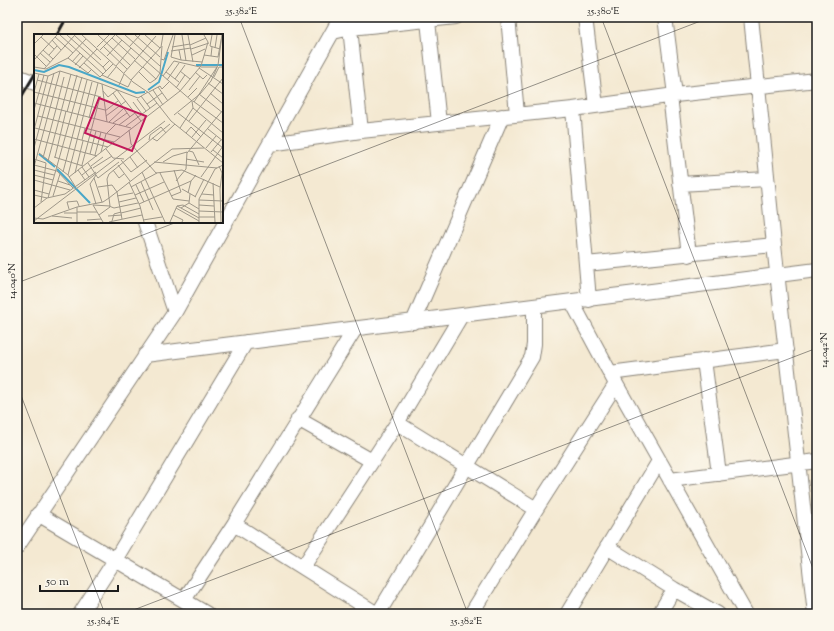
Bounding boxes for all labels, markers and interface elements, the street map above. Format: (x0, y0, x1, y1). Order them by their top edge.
text: 35.382°E (225, 4, 257, 19)
text: 35.380°E (587, 4, 619, 19)
inset map (34, 34, 223, 223)
text: 14.040°N (5, 263, 20, 299)
text: 14.042°N (817, 332, 832, 368)
scale bar (40, 567, 118, 593)
text: 50 m (45, 573, 69, 591)
text: 35.384°E (87, 614, 119, 629)
text: 35.382°E (450, 614, 482, 629)

